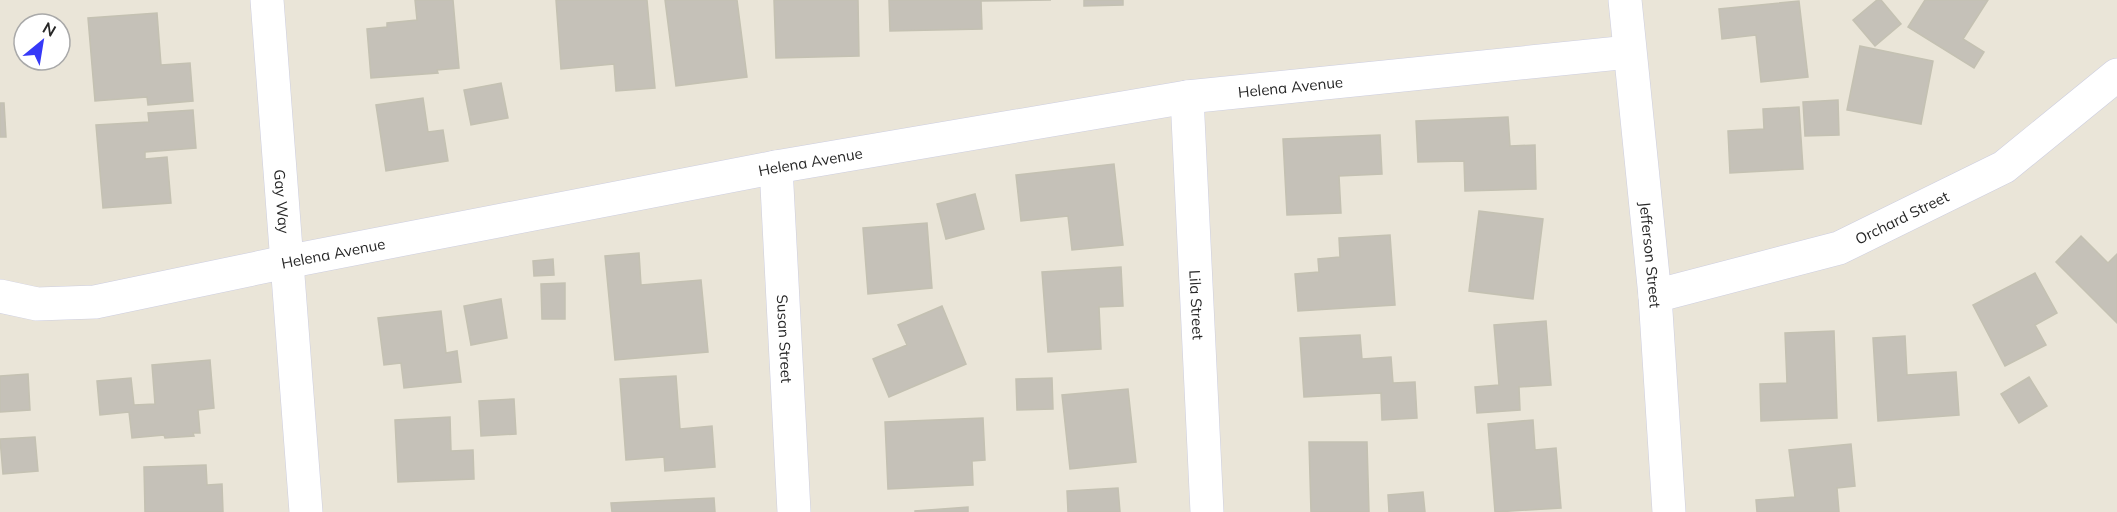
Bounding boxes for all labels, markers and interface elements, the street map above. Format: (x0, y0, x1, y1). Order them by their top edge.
north arrow (12, 12, 72, 72)
text: N (39, 17, 60, 41)
street label: Helena Avenue (1237, 72, 1344, 101)
street label: Helena Avenue (757, 143, 864, 180)
street label: Gay Way (270, 169, 294, 234)
street label: Orchard Street (1852, 186, 1952, 248)
street label: Jefferson Street (1636, 201, 1665, 308)
street label: Helena Avenue (280, 234, 387, 272)
street label: Lila Street (1186, 269, 1208, 340)
street label: Susan Street (773, 294, 797, 384)

